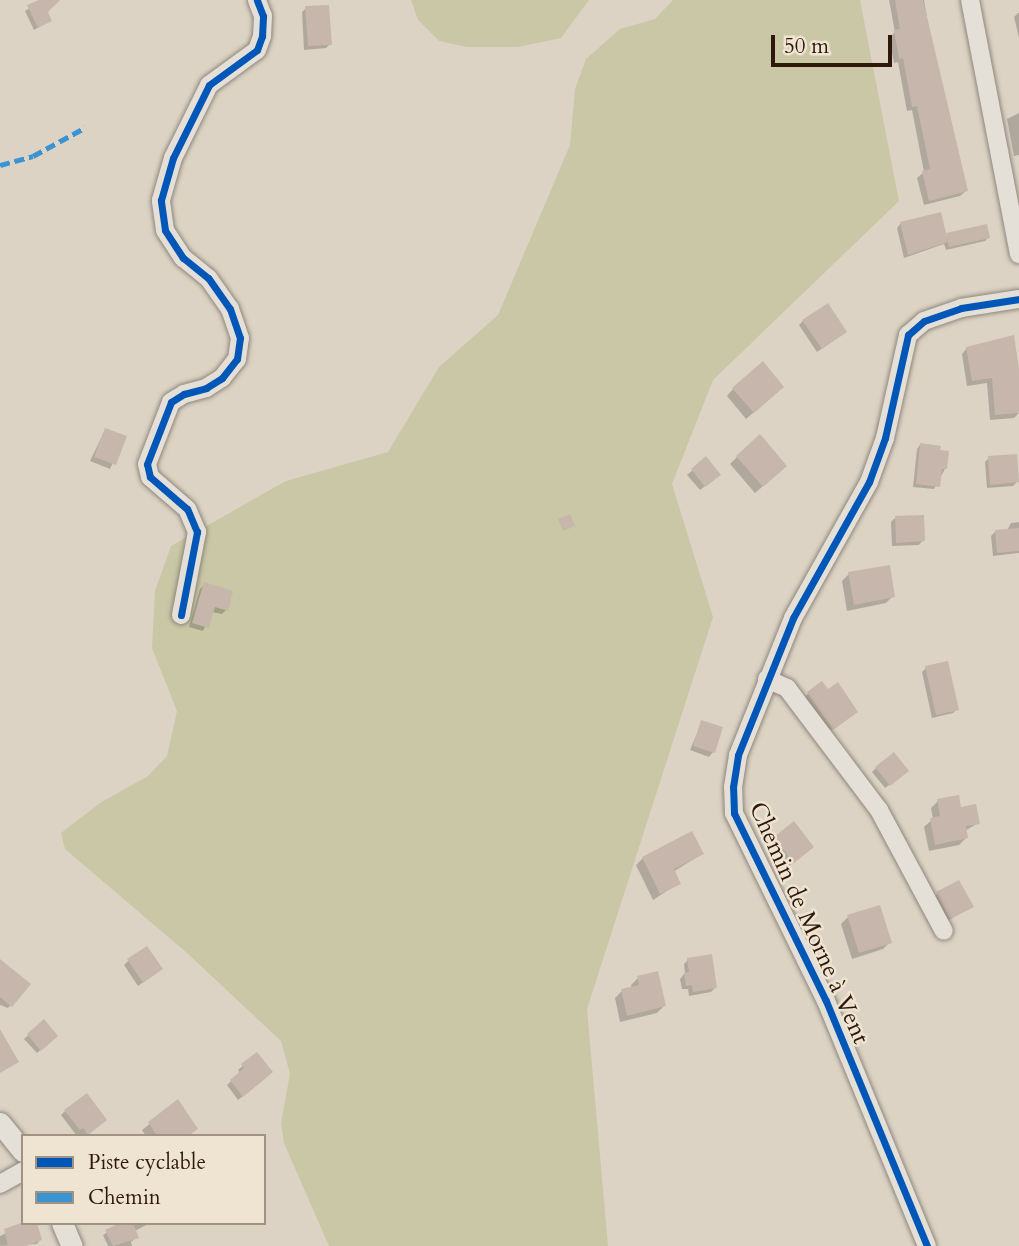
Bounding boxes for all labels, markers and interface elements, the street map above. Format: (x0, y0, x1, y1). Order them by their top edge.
scale bar (774, 21, 895, 65)
text: 50 m (784, 32, 829, 61)
street label: Chemin de Morne à Vent (743, 798, 875, 1048)
legend (21, 1134, 266, 1225)
text: Piste cyclable (88, 1148, 206, 1177)
text: Chemin (88, 1183, 161, 1212)

